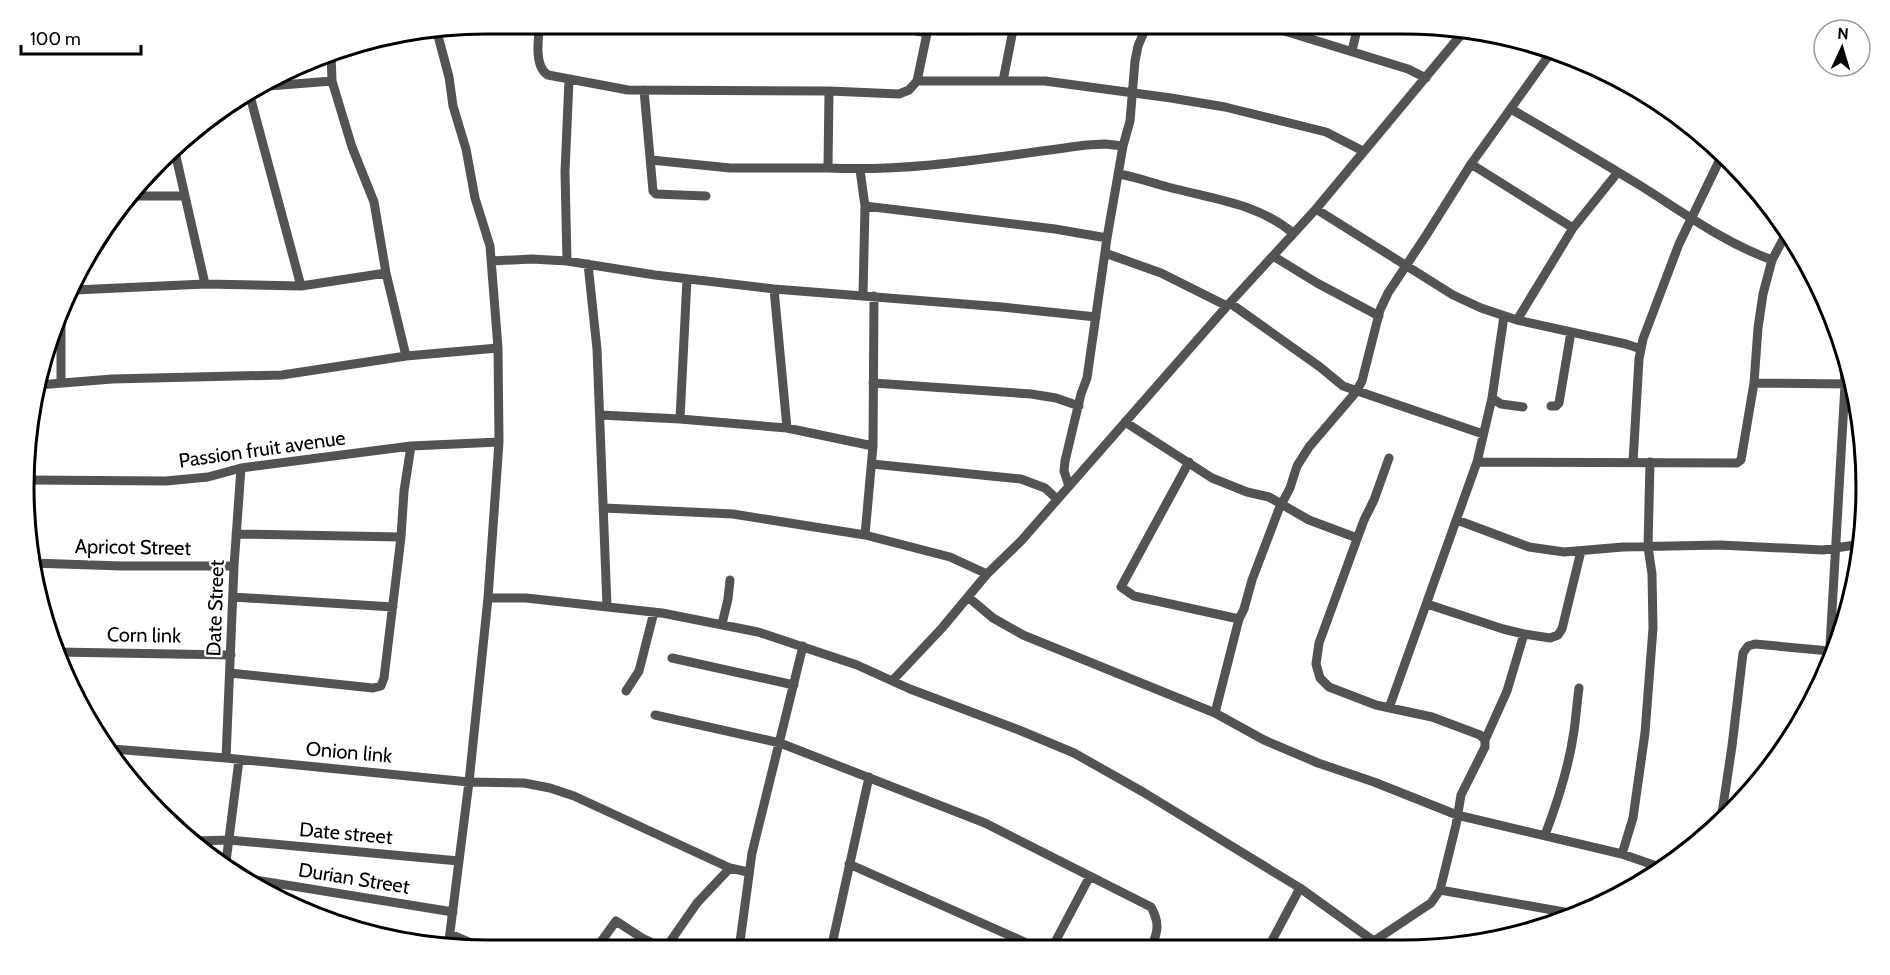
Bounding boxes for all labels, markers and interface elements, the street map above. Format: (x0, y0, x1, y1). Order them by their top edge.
scale bar (21, 18, 141, 56)
north arrow (1812, 18, 1872, 78)
text: N (1837, 24, 1849, 43)
text: 100 m (30, 28, 81, 50)
street label: Passion fruit avenue (177, 425, 347, 473)
street label: Apricot Street (75, 534, 192, 560)
street label: Date Street (201, 559, 229, 657)
street label: Corn link (107, 622, 181, 648)
street label: Onion link (305, 736, 393, 768)
street label: Date street (298, 817, 394, 849)
street label: Durian Street (297, 857, 412, 899)

